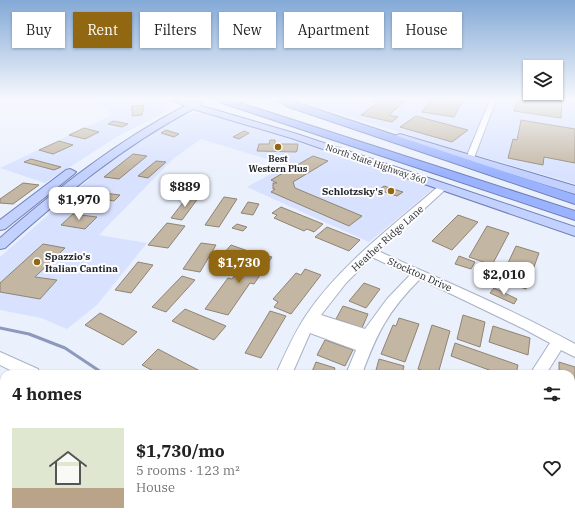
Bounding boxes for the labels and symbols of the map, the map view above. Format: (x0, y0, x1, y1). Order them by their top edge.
street label: North State Highway 360 (324, 141, 428, 186)
marker: Best Western Plus (273, 142, 283, 152)
place label: Best Western Plus (249, 153, 308, 174)
pin: $889 (161, 174, 209, 208)
place label: Schlotzsky's (322, 185, 383, 198)
marker: Schlotzsky's (386, 186, 396, 196)
pin: $1,970 (46, 187, 112, 221)
street label: Heather Ridge Lane (349, 203, 426, 274)
place label: Spazzio's Italian Cantina (45, 250, 118, 275)
pin: $1,730 (206, 250, 272, 284)
street label: Stockton Drive (386, 254, 454, 294)
marker: Spazzio's Italian Cantina (32, 257, 42, 267)
pin: $2,010 (471, 262, 537, 296)

